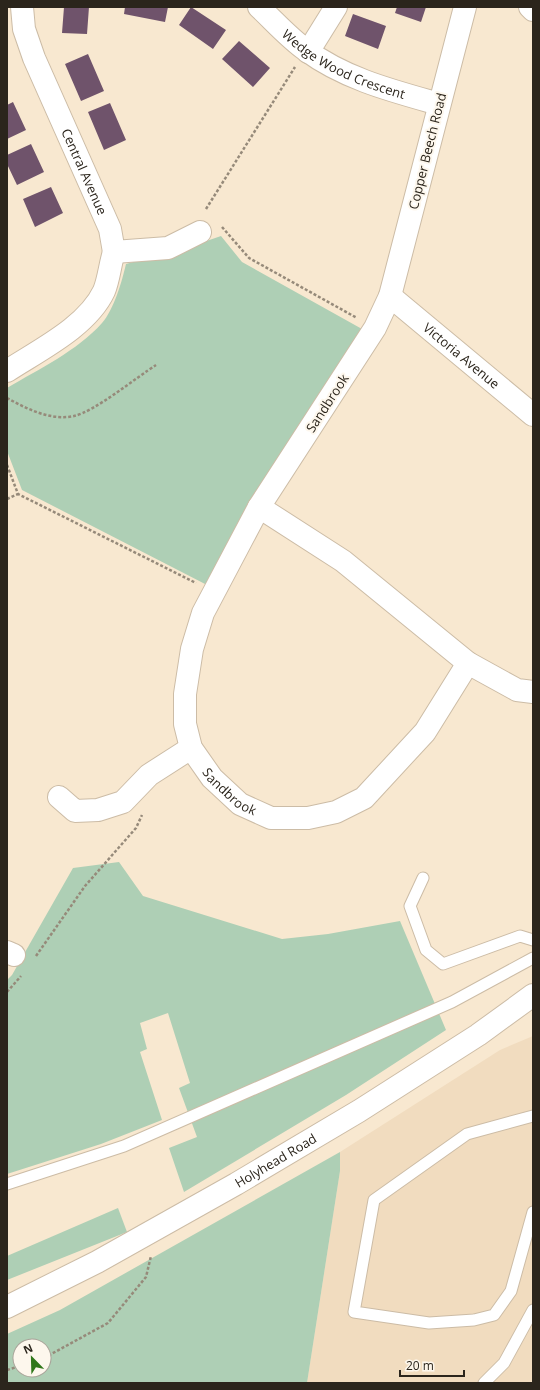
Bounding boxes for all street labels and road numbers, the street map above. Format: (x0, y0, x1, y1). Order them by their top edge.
street label: Wedge Wood Crescent (278, 25, 408, 103)
street label: Copper Beech Road (404, 91, 450, 211)
street label: Central Avenue (57, 126, 112, 218)
street label: Victoria Avenue (419, 318, 504, 393)
street label: Sandbrook (301, 370, 353, 436)
street label: Sandbrook (198, 764, 260, 819)
street label: Holyhead Road (231, 1129, 320, 1192)

